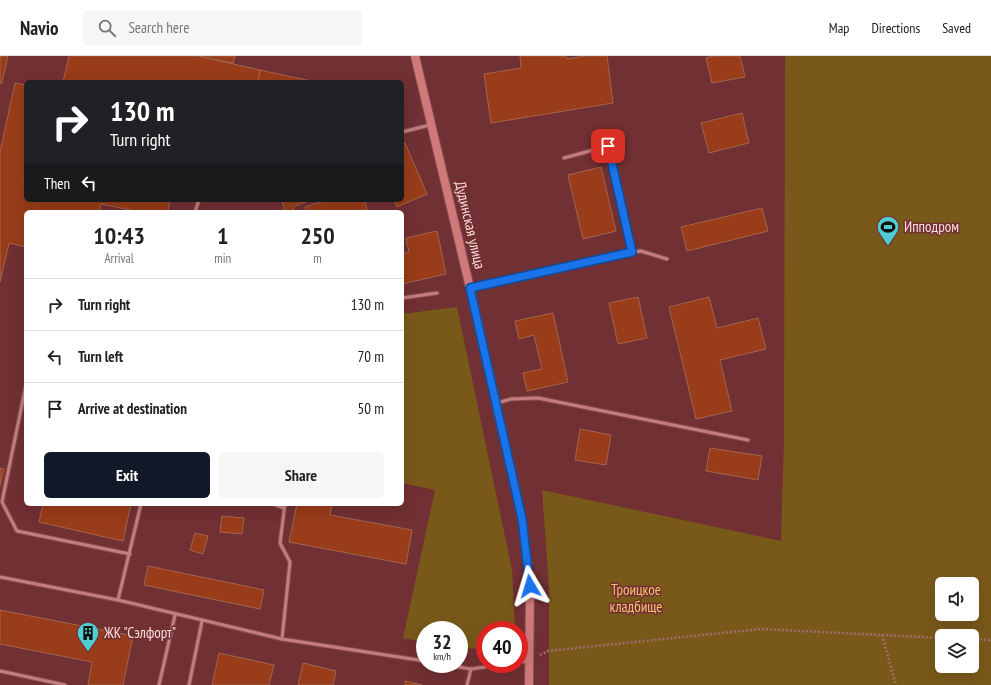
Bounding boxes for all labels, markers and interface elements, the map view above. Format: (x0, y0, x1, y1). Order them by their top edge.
search box (82, 10, 362, 46)
text: Navio (20, 16, 58, 40)
icon: search (96, 17, 118, 39)
text: Search here (128, 18, 189, 37)
text: Map (829, 19, 849, 37)
text: Directions (871, 19, 920, 37)
text: Saved (942, 19, 971, 37)
text: 130 m (110, 92, 174, 129)
icon: right (44, 96, 96, 148)
text: Turn right (110, 128, 170, 151)
pin (591, 129, 625, 163)
icon: arrive (597, 135, 619, 157)
icon: left (78, 172, 100, 194)
text: Then (44, 174, 70, 193)
street label: Дудинская улица (451, 179, 490, 271)
sports icon: Ипподром (875, 214, 901, 247)
place label: Ипподром (904, 217, 959, 236)
text: 10:43 (93, 220, 145, 251)
text: 1 (217, 220, 228, 251)
text: 250 (300, 220, 335, 251)
text: Arrival (104, 250, 134, 267)
text: min (214, 250, 231, 267)
text: m (313, 250, 322, 267)
icon: right (44, 294, 66, 316)
text: Turn right (78, 295, 130, 314)
text: 130 m (351, 295, 384, 314)
icon: left (44, 346, 66, 368)
text: Turn left (78, 347, 123, 366)
text: 70 m (358, 347, 384, 366)
icon: arrive (44, 398, 66, 420)
text: Arrive at destination (78, 399, 187, 418)
text: 50 m (358, 399, 384, 418)
button: Exit (44, 452, 210, 498)
button: Share (218, 452, 384, 498)
position arrow (509, 565, 551, 607)
map controls (935, 577, 979, 673)
button: sound (935, 577, 979, 621)
park label: Троицкое кладбище (609, 580, 663, 616)
building icon: ЖК "Сэлфорт" (75, 620, 101, 653)
speed limit sign: 40 (476, 621, 528, 673)
place label: ЖК "Сэлфорт" (103, 623, 176, 642)
text: 32 (432, 629, 452, 655)
button: layers (935, 629, 979, 673)
text: km/h (433, 650, 451, 663)

